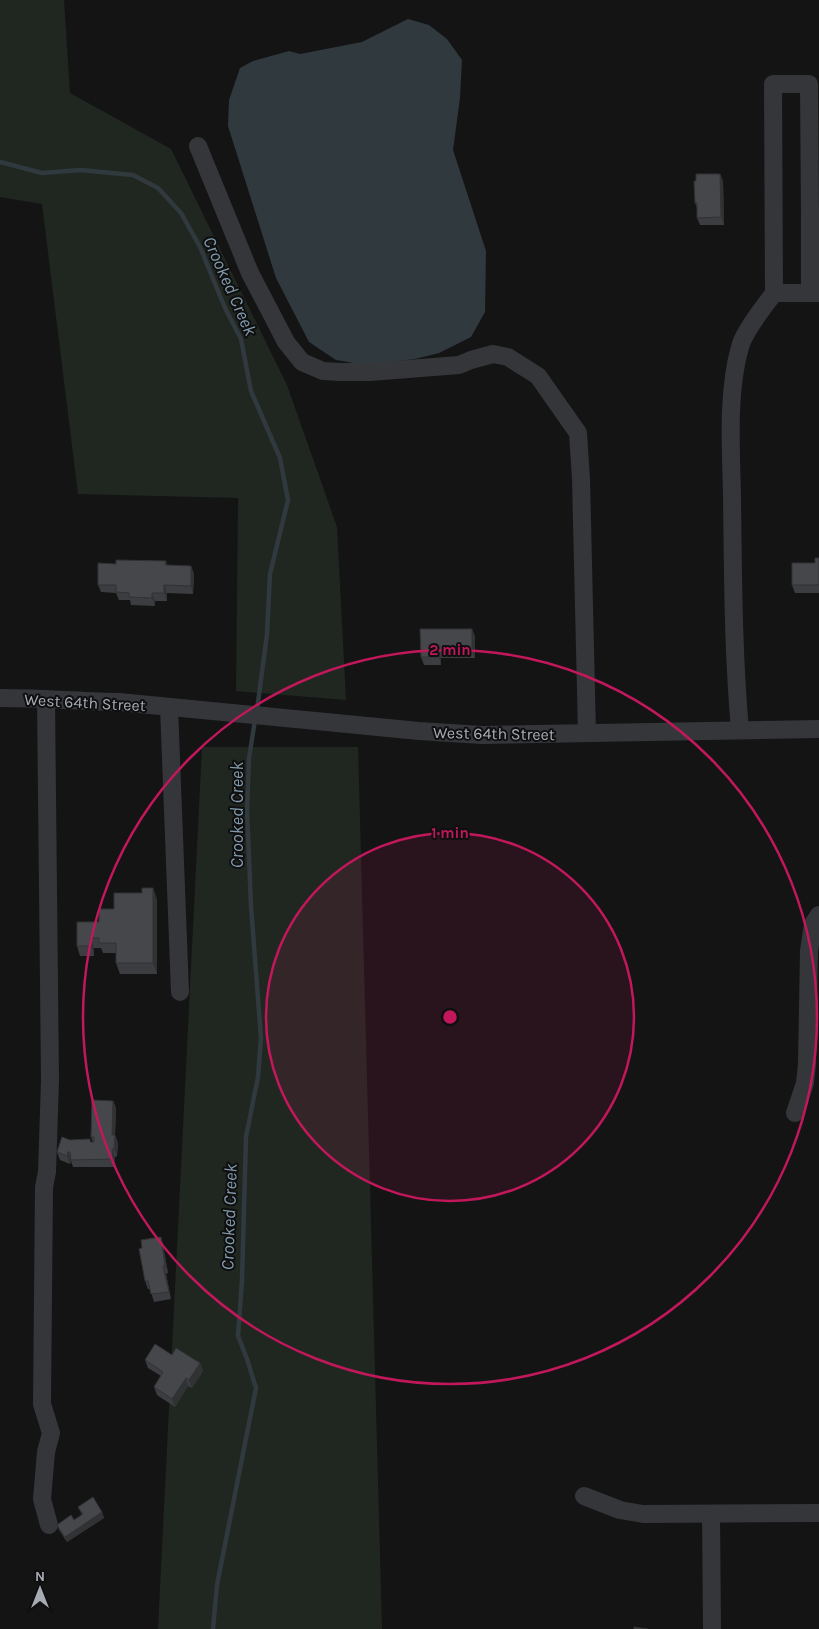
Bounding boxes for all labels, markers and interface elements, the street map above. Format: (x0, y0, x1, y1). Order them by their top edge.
water label: Crooked Creek (198, 233, 262, 340)
text: 2 min (429, 641, 471, 659)
street label: West 64th Street (24, 690, 146, 715)
street label: West 64th Street (433, 723, 555, 744)
water label: Crooked Creek (226, 761, 248, 868)
text: 1 min (431, 824, 469, 842)
centre of rings (441, 1008, 459, 1026)
water label: Crooked Creek (216, 1162, 242, 1271)
north arrow (15, 1564, 65, 1614)
text: N (35, 1568, 45, 1585)

